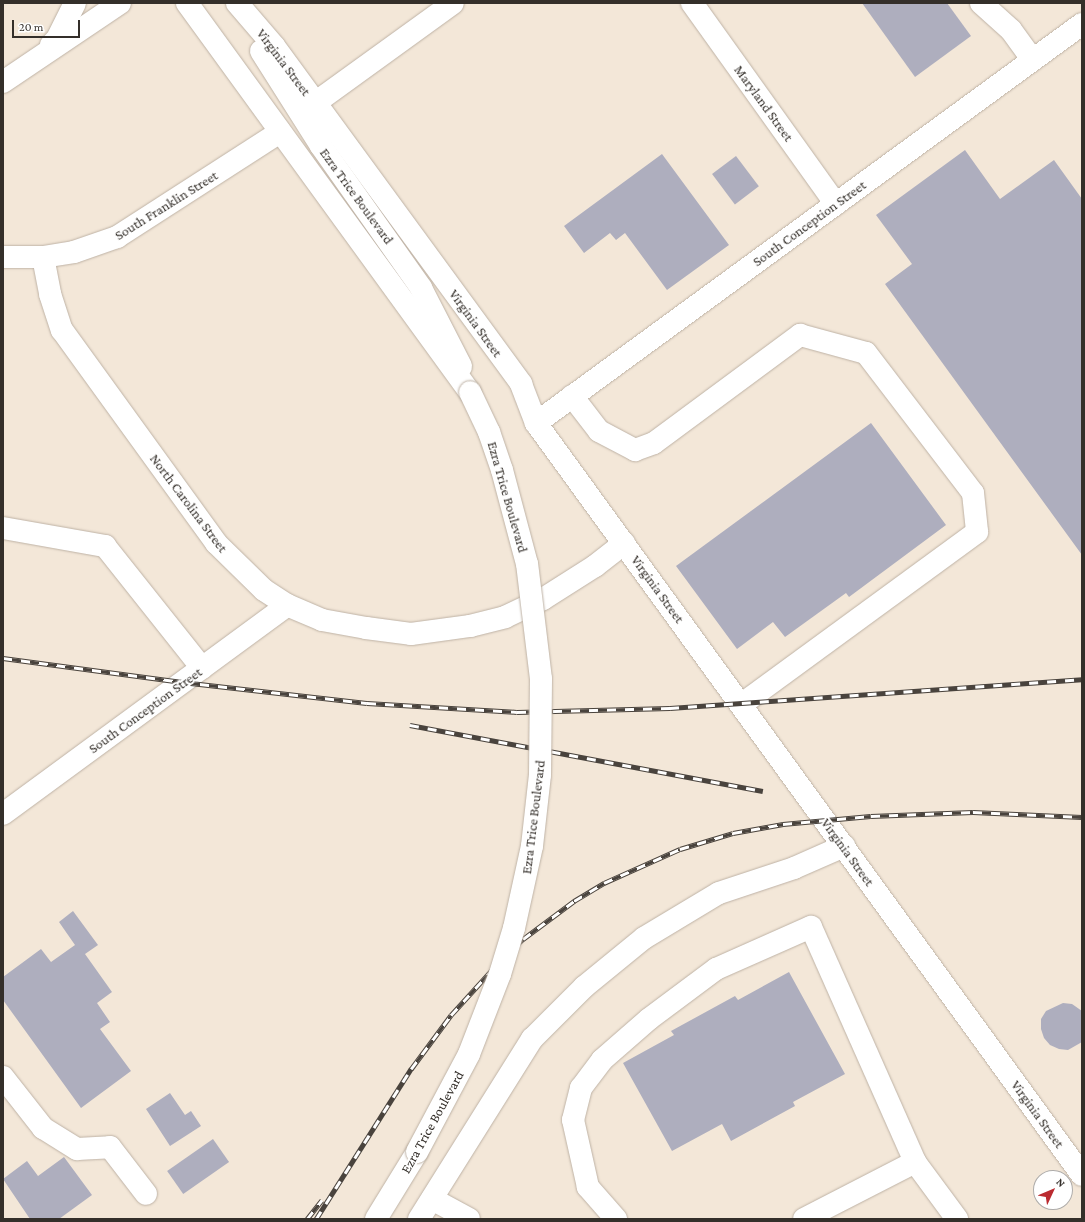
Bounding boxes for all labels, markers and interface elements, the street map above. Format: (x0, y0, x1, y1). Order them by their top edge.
scale bar (14, 12, 82, 38)
text: 20 m (19, 20, 43, 34)
street label: Virginia Street (253, 25, 315, 99)
street label: Maryland Street (731, 62, 797, 144)
street label: Ezra Trice Boulevard (317, 145, 397, 247)
street label: South Franklin Street (111, 167, 221, 243)
street label: South Conception Street (749, 176, 869, 270)
street label: Virginia Street (446, 286, 506, 360)
street label: Ezra Trice Boulevard (484, 440, 532, 554)
street label: North Carolina Street (147, 450, 231, 556)
street label: Virginia Street (628, 552, 688, 626)
street label: South Conception Street (85, 663, 205, 757)
street label: Ezra Trice Boulevard (518, 759, 548, 875)
street label: Virginia Street (818, 815, 878, 889)
street label: Ezra Trice Boulevard (397, 1068, 467, 1176)
street label: Virginia Street (1008, 1077, 1068, 1151)
north arrow (1033, 1170, 1073, 1210)
text: N (1054, 1175, 1068, 1189)

